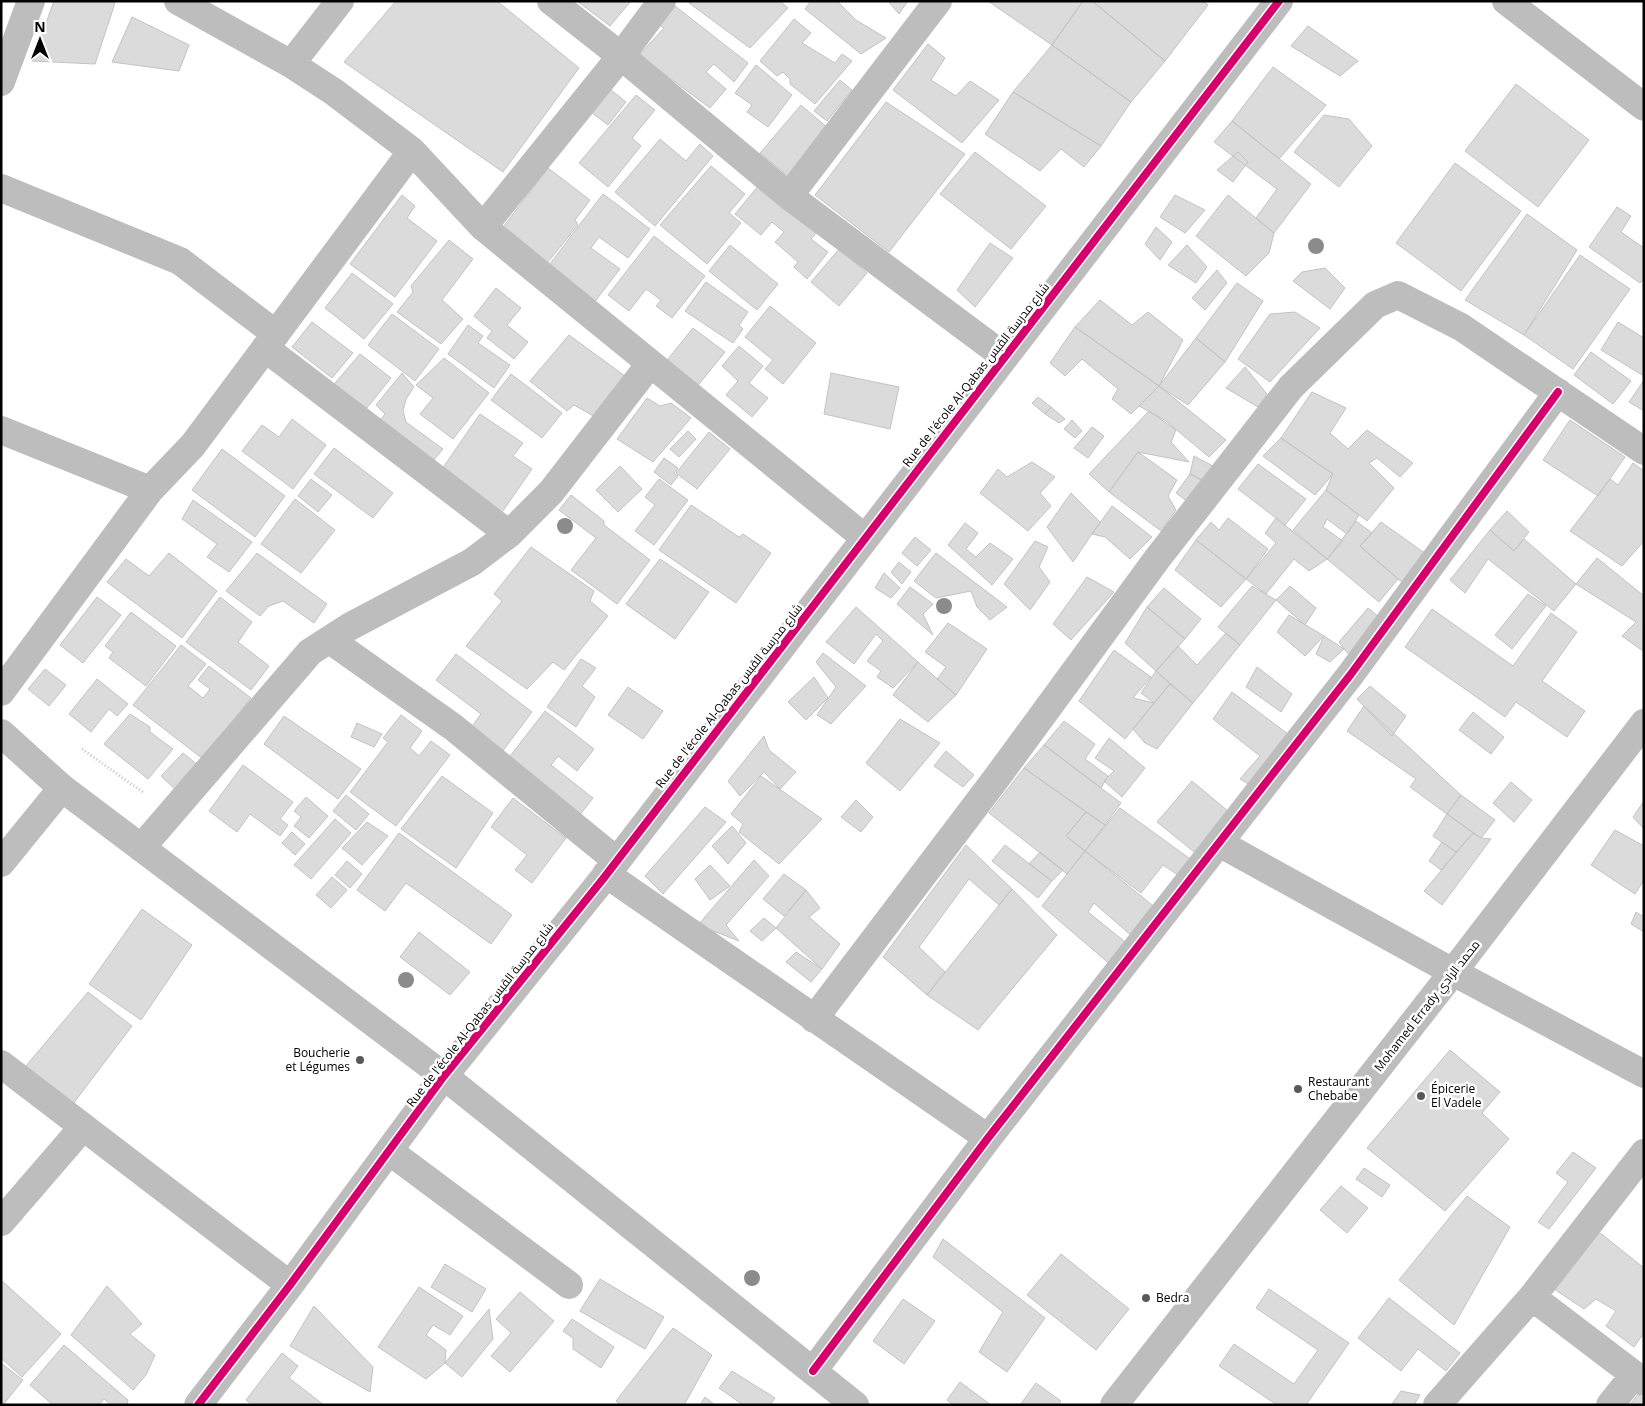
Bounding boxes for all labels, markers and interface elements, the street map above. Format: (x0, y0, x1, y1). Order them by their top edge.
north arrow (15, 15, 65, 65)
text: N (34, 17, 46, 36)
street label: Rue de l'école Al-Qabas شارع مدرسة القبس (898, 279, 1053, 470)
street label: Rue de l'école Al-Qabas شارع مدرسة القبس (651, 600, 806, 791)
street label: Rue de l'école Al-Qabas شارع مدرسة القبس (402, 919, 557, 1110)
street label: Mohamed Errady محمد الرادي (1370, 936, 1485, 1076)
place label: Boucherie et Légumes (285, 1044, 350, 1075)
marker: Boucherie et Légumes (354, 1054, 366, 1066)
place label: Restaurant Chebabe (1308, 1073, 1369, 1104)
place label: Épicerie El Vadele (1431, 1080, 1482, 1111)
marker: Restaurant Chebabe (1292, 1083, 1304, 1095)
marker: Épicerie El Vadele (1415, 1090, 1427, 1102)
place label: Bedra (1156, 1289, 1189, 1306)
marker: Bedra (1140, 1292, 1152, 1304)

